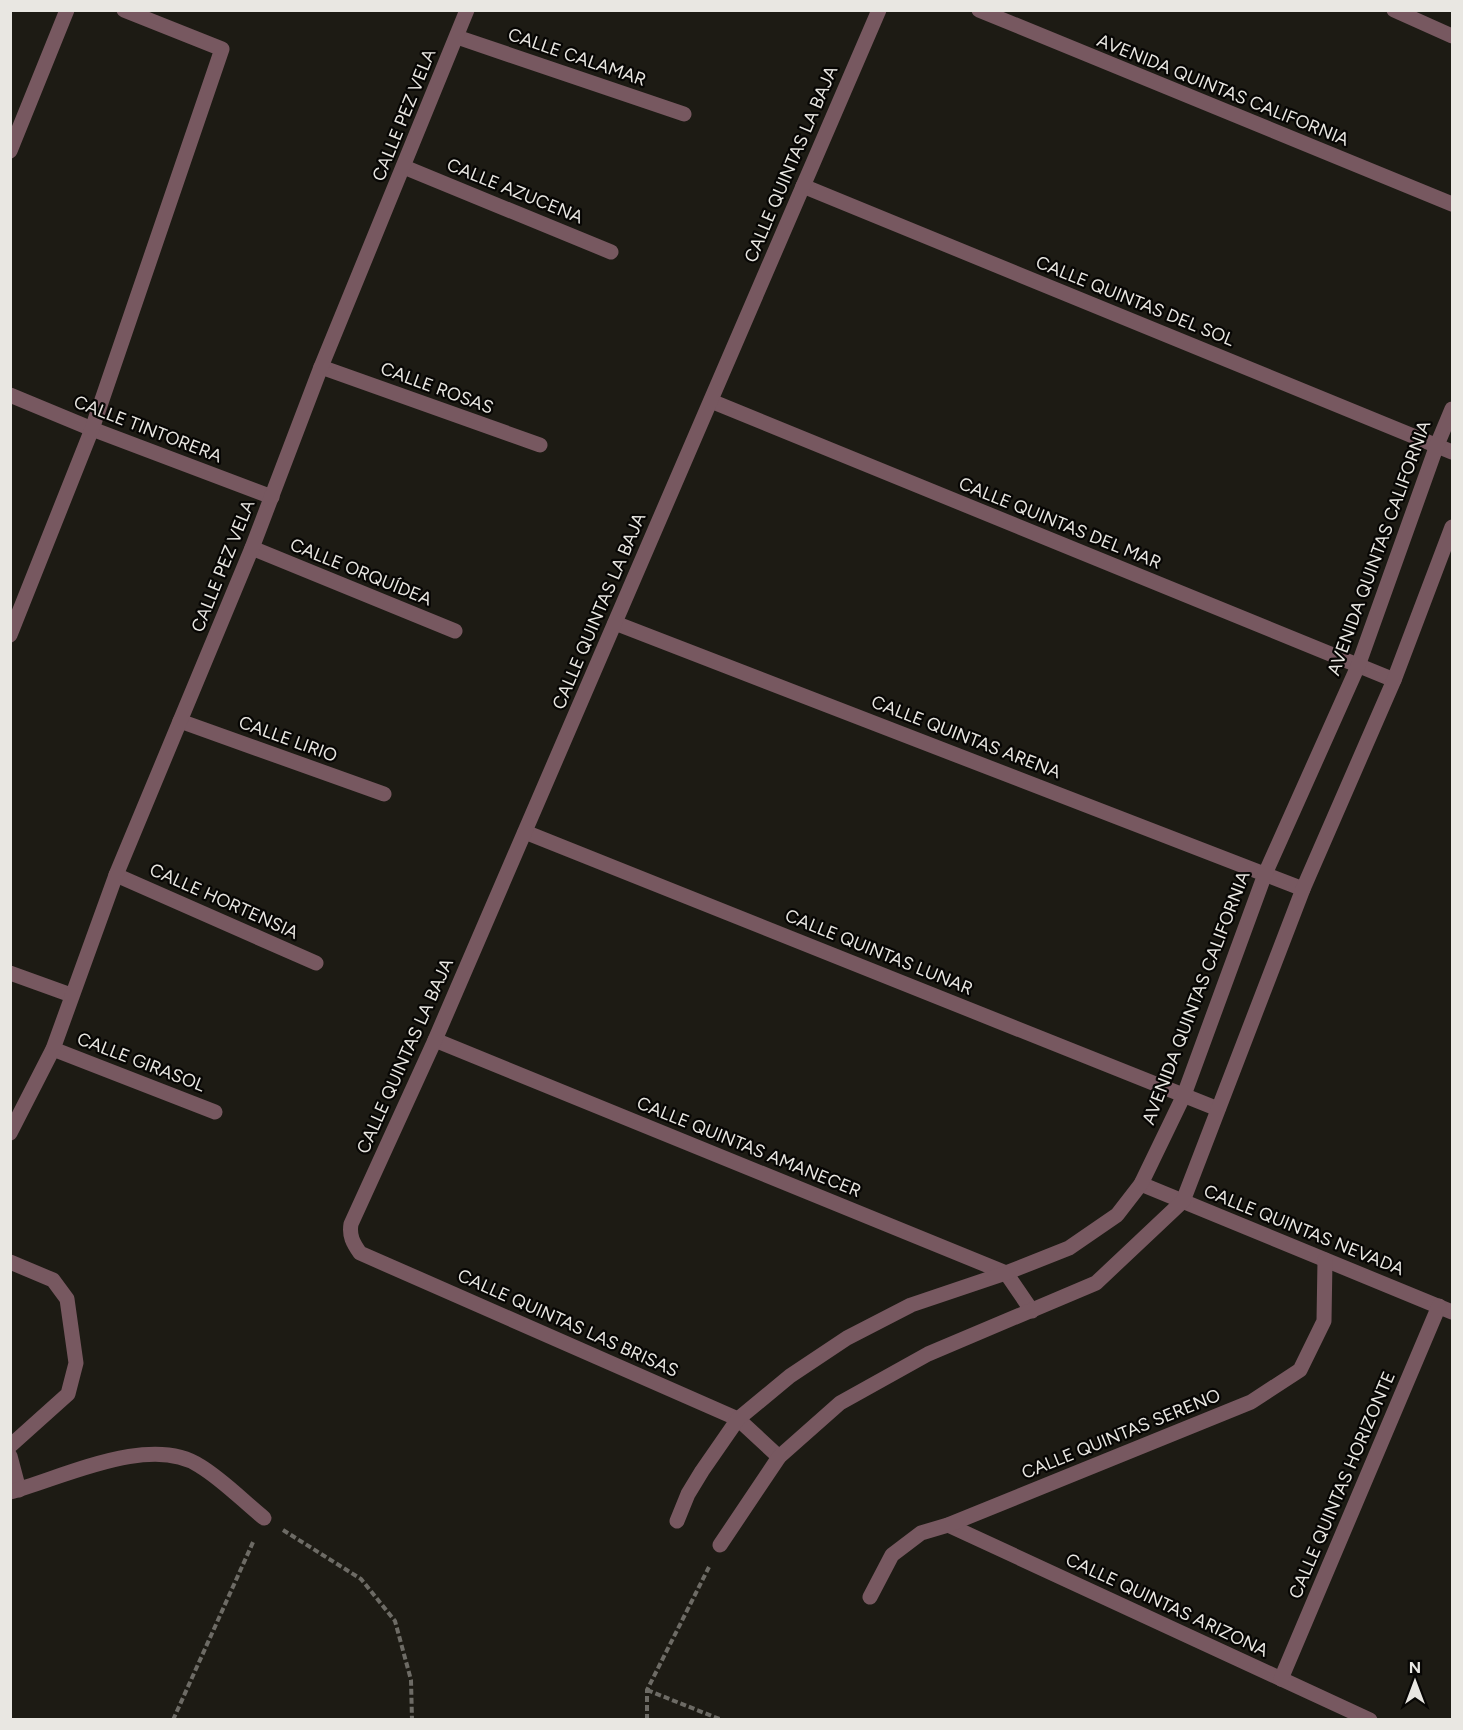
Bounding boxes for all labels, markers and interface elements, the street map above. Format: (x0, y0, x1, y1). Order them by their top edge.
street label: CALLE CALAMAR (505, 23, 649, 91)
street label: AVENIDA QUINTAS CALIFORNIA (1094, 29, 1352, 151)
street label: CALLE PEZ VELA (367, 46, 441, 184)
street label: CALLE QUINTAS LA BAJA (740, 62, 842, 266)
street label: CALLE AZUCENA (444, 154, 586, 228)
street label: CALLE QUINTAS DEL SOL (1033, 251, 1238, 351)
street label: CALLE ROSAS (378, 357, 496, 419)
street label: CALLE TINTORERA (71, 391, 225, 467)
street label: AVENIDA QUINTAS CALIFORNIA (1323, 418, 1435, 678)
street label: CALLE QUINTAS DEL MAR (956, 472, 1164, 574)
street label: CALLE PEZ VELA (186, 497, 260, 635)
street label: CALLE QUINTAS LA BAJA (548, 509, 650, 713)
street label: CALLE ORQUÍDEA (287, 534, 435, 610)
street label: CALLE QUINTAS ARENA (868, 691, 1064, 783)
street label: CALLE LIRIO (236, 711, 340, 767)
street label: CALLE HORTENSIA (146, 858, 302, 944)
street label: AVENIDA QUINTAS CALIFORNIA (1137, 868, 1255, 1128)
street label: CALLE QUINTAS LUNAR (782, 904, 976, 1000)
street label: CALLE QUINTAS LA BAJA (352, 955, 458, 1157)
street label: CALLE GIRASOL (74, 1028, 209, 1097)
street label: CALLE QUINTAS AMANECER (634, 1092, 864, 1202)
street label: CALLE QUINTAS NEVADA (1201, 1180, 1407, 1280)
street label: CALLE QUINTAS LAS BRISAS (454, 1264, 682, 1382)
street label: CALLE QUINTAS HORIZONTE (1284, 1368, 1400, 1602)
street label: CALLE QUINTAS SERENO (1018, 1384, 1224, 1484)
street label: CALLE QUINTAS ARIZONA (1062, 1548, 1272, 1662)
north arrow (1385, 1652, 1445, 1712)
text: N (1409, 1658, 1421, 1677)

